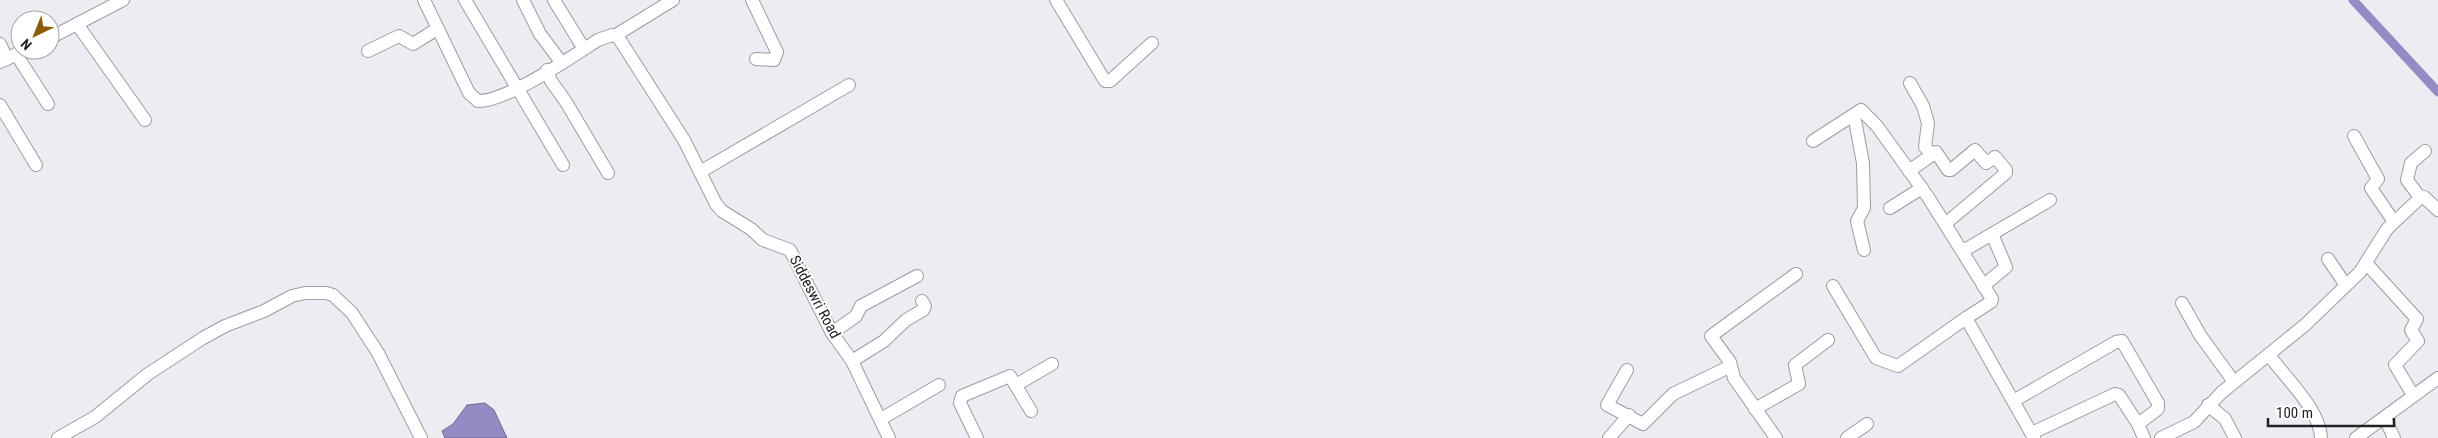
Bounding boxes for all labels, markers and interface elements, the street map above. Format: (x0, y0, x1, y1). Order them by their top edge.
north arrow (10, 10, 60, 60)
text: N (18, 36, 35, 53)
street label: Siddeswri Road (786, 252, 844, 342)
scale bar (2268, 396, 2394, 428)
text: 100 m (2276, 404, 2313, 422)

